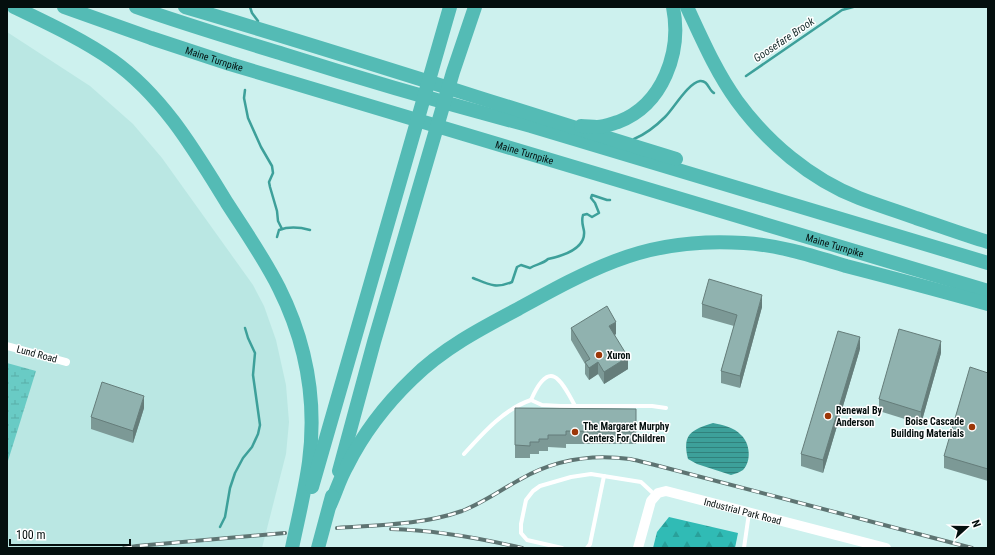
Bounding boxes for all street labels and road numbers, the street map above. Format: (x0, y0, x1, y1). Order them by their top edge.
street label: Maine Turnpike (184, 44, 245, 73)
street label: Maine Turnpike (494, 138, 555, 166)
street label: Maine Turnpike (805, 231, 866, 259)
street label: Lund Road (16, 343, 59, 365)
street label: Industrial Park Road (703, 496, 783, 526)

